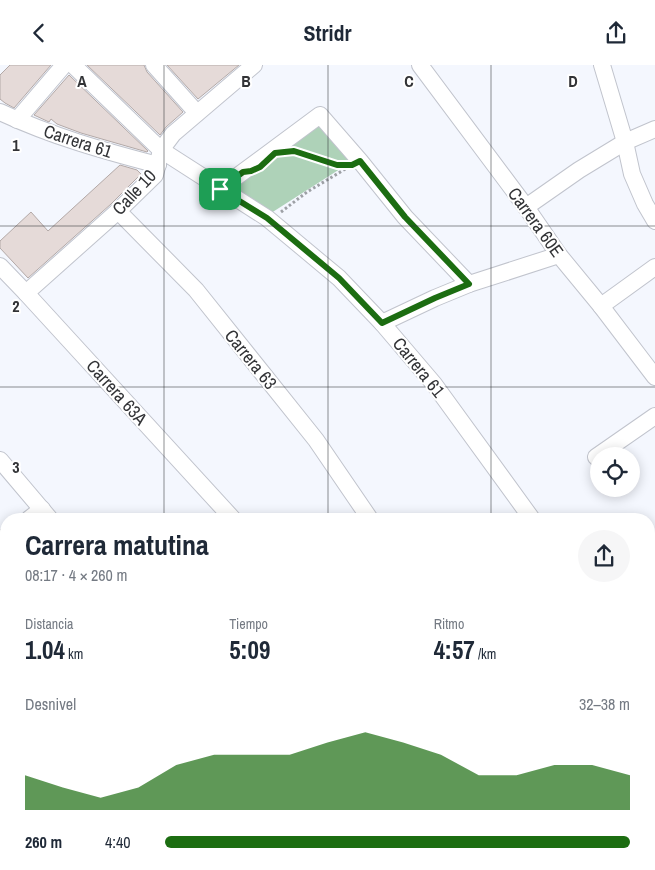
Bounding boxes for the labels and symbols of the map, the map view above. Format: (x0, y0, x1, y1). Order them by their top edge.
text: A (77, 70, 87, 92)
text: B (241, 70, 251, 92)
text: C (404, 70, 414, 92)
text: D (568, 70, 578, 92)
street label: Carrera 61 (41, 118, 116, 164)
text: 1 (12, 134, 20, 156)
street label: Calle 10 (106, 164, 162, 220)
pin (199, 168, 241, 210)
street label: Carrera 60E (502, 182, 570, 262)
text: 2 (12, 295, 20, 317)
street label: Carrera 63 (219, 324, 283, 394)
street label: Carrera 61 (387, 332, 451, 403)
street label: Carrera 63A (81, 354, 153, 430)
text: 3 (12, 456, 20, 478)

